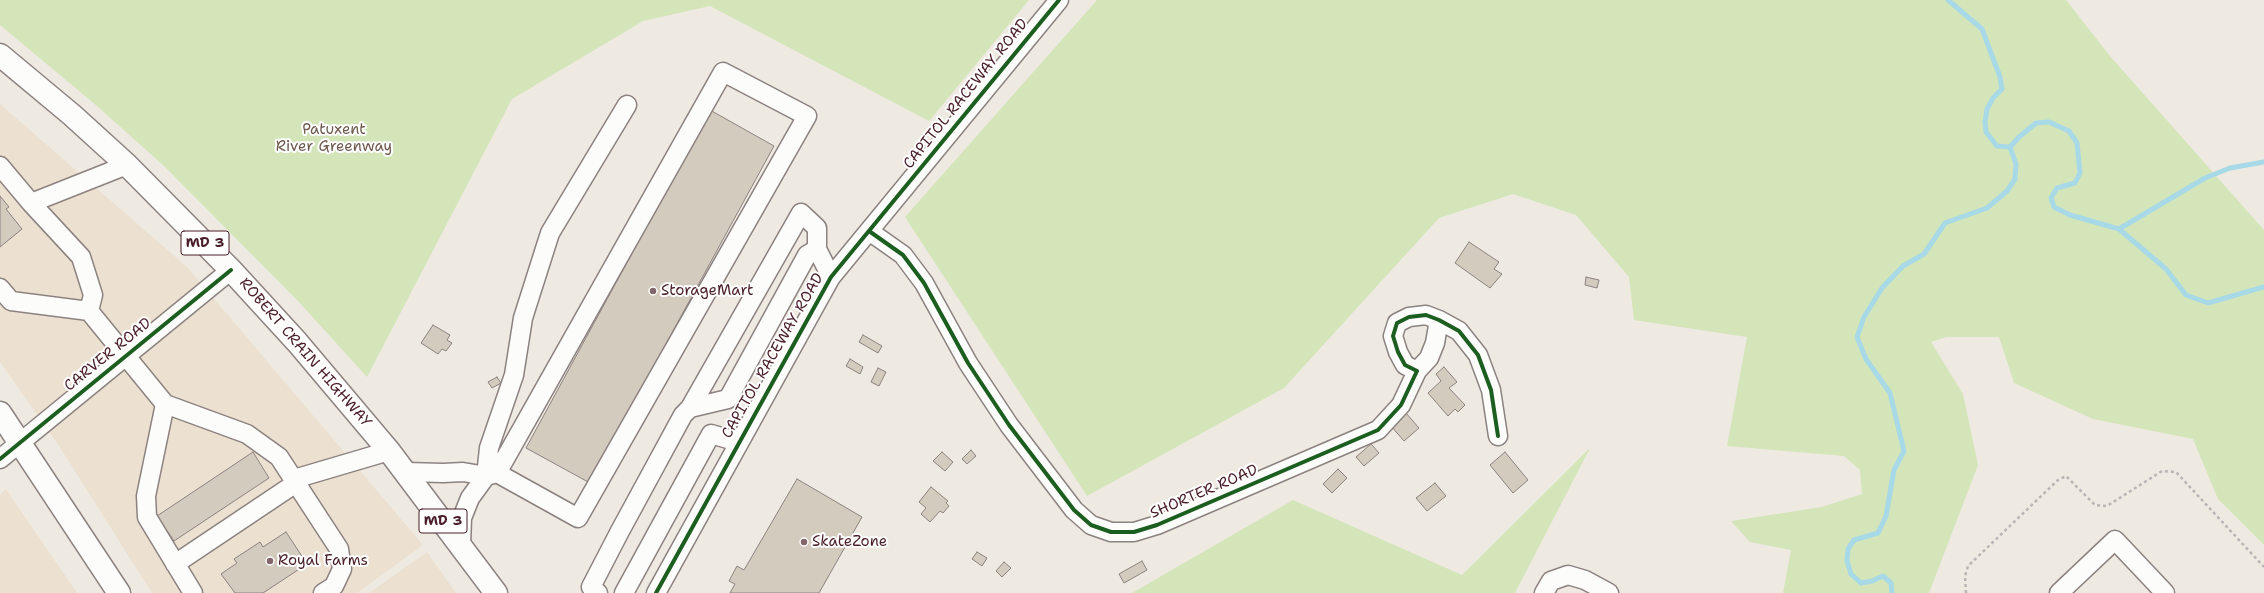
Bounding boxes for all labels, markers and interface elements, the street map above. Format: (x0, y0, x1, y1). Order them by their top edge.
street label: CAPITOL RACEWAY ROAD (900, 15, 1032, 173)
park label: Patuxent River Greenway (276, 121, 392, 156)
road number: MD 3 (181, 231, 229, 255)
street label: CAPITOL RACEWAY ROAD (718, 270, 828, 442)
street label: ROBERT CRAIN HIGHWAY (235, 275, 375, 431)
place label: StorageMart (661, 282, 754, 300)
marker: StorageMart (648, 286, 658, 296)
street label: CARVER ROAD (61, 314, 155, 396)
street label: SHORTER ROAD (1148, 461, 1260, 523)
road number: MD 3 (419, 509, 467, 533)
place label: SkateZone (812, 533, 887, 551)
marker: SkateZone (799, 537, 809, 547)
place label: Royal Farms (278, 552, 368, 570)
marker: Royal Farms (265, 556, 275, 566)

